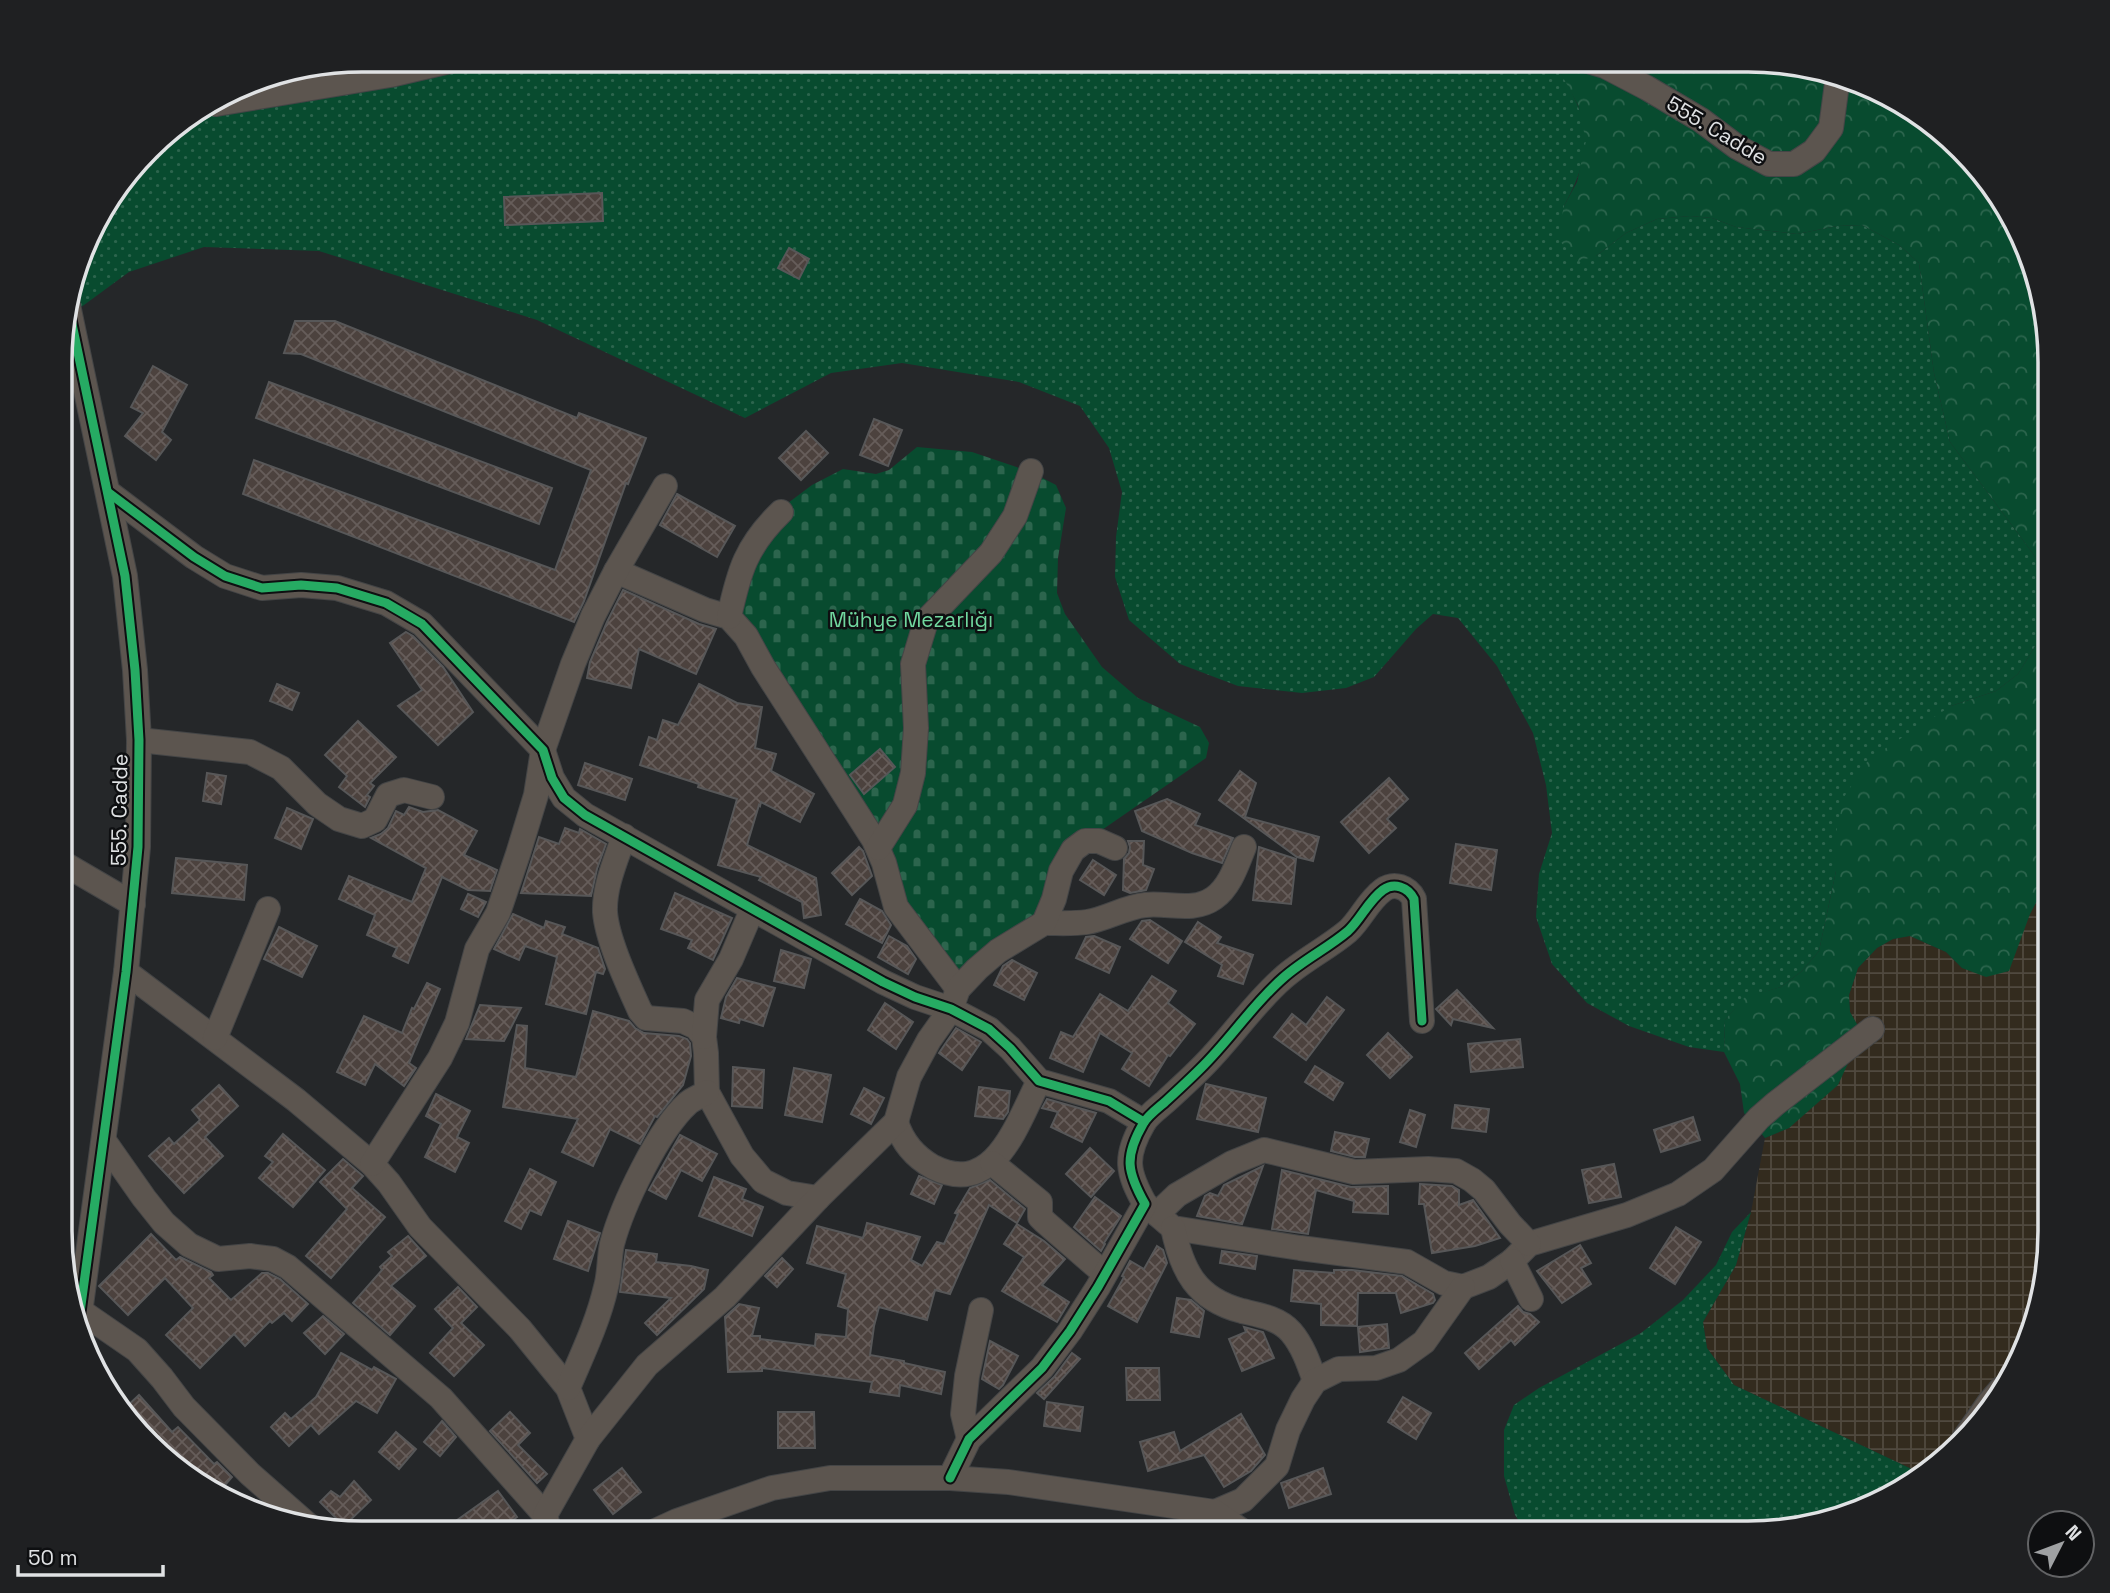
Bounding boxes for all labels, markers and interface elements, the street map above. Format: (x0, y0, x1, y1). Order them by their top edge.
street label: 555. Cadde (1662, 89, 1772, 171)
park label: Mühye Mezarlığı (829, 606, 993, 633)
street label: 555. Cadde (105, 754, 133, 866)
north arrow (2026, 1509, 2096, 1579)
text: N (2060, 1520, 2087, 1546)
scale bar (18, 1534, 163, 1578)
text: 50 m (28, 1544, 78, 1571)

